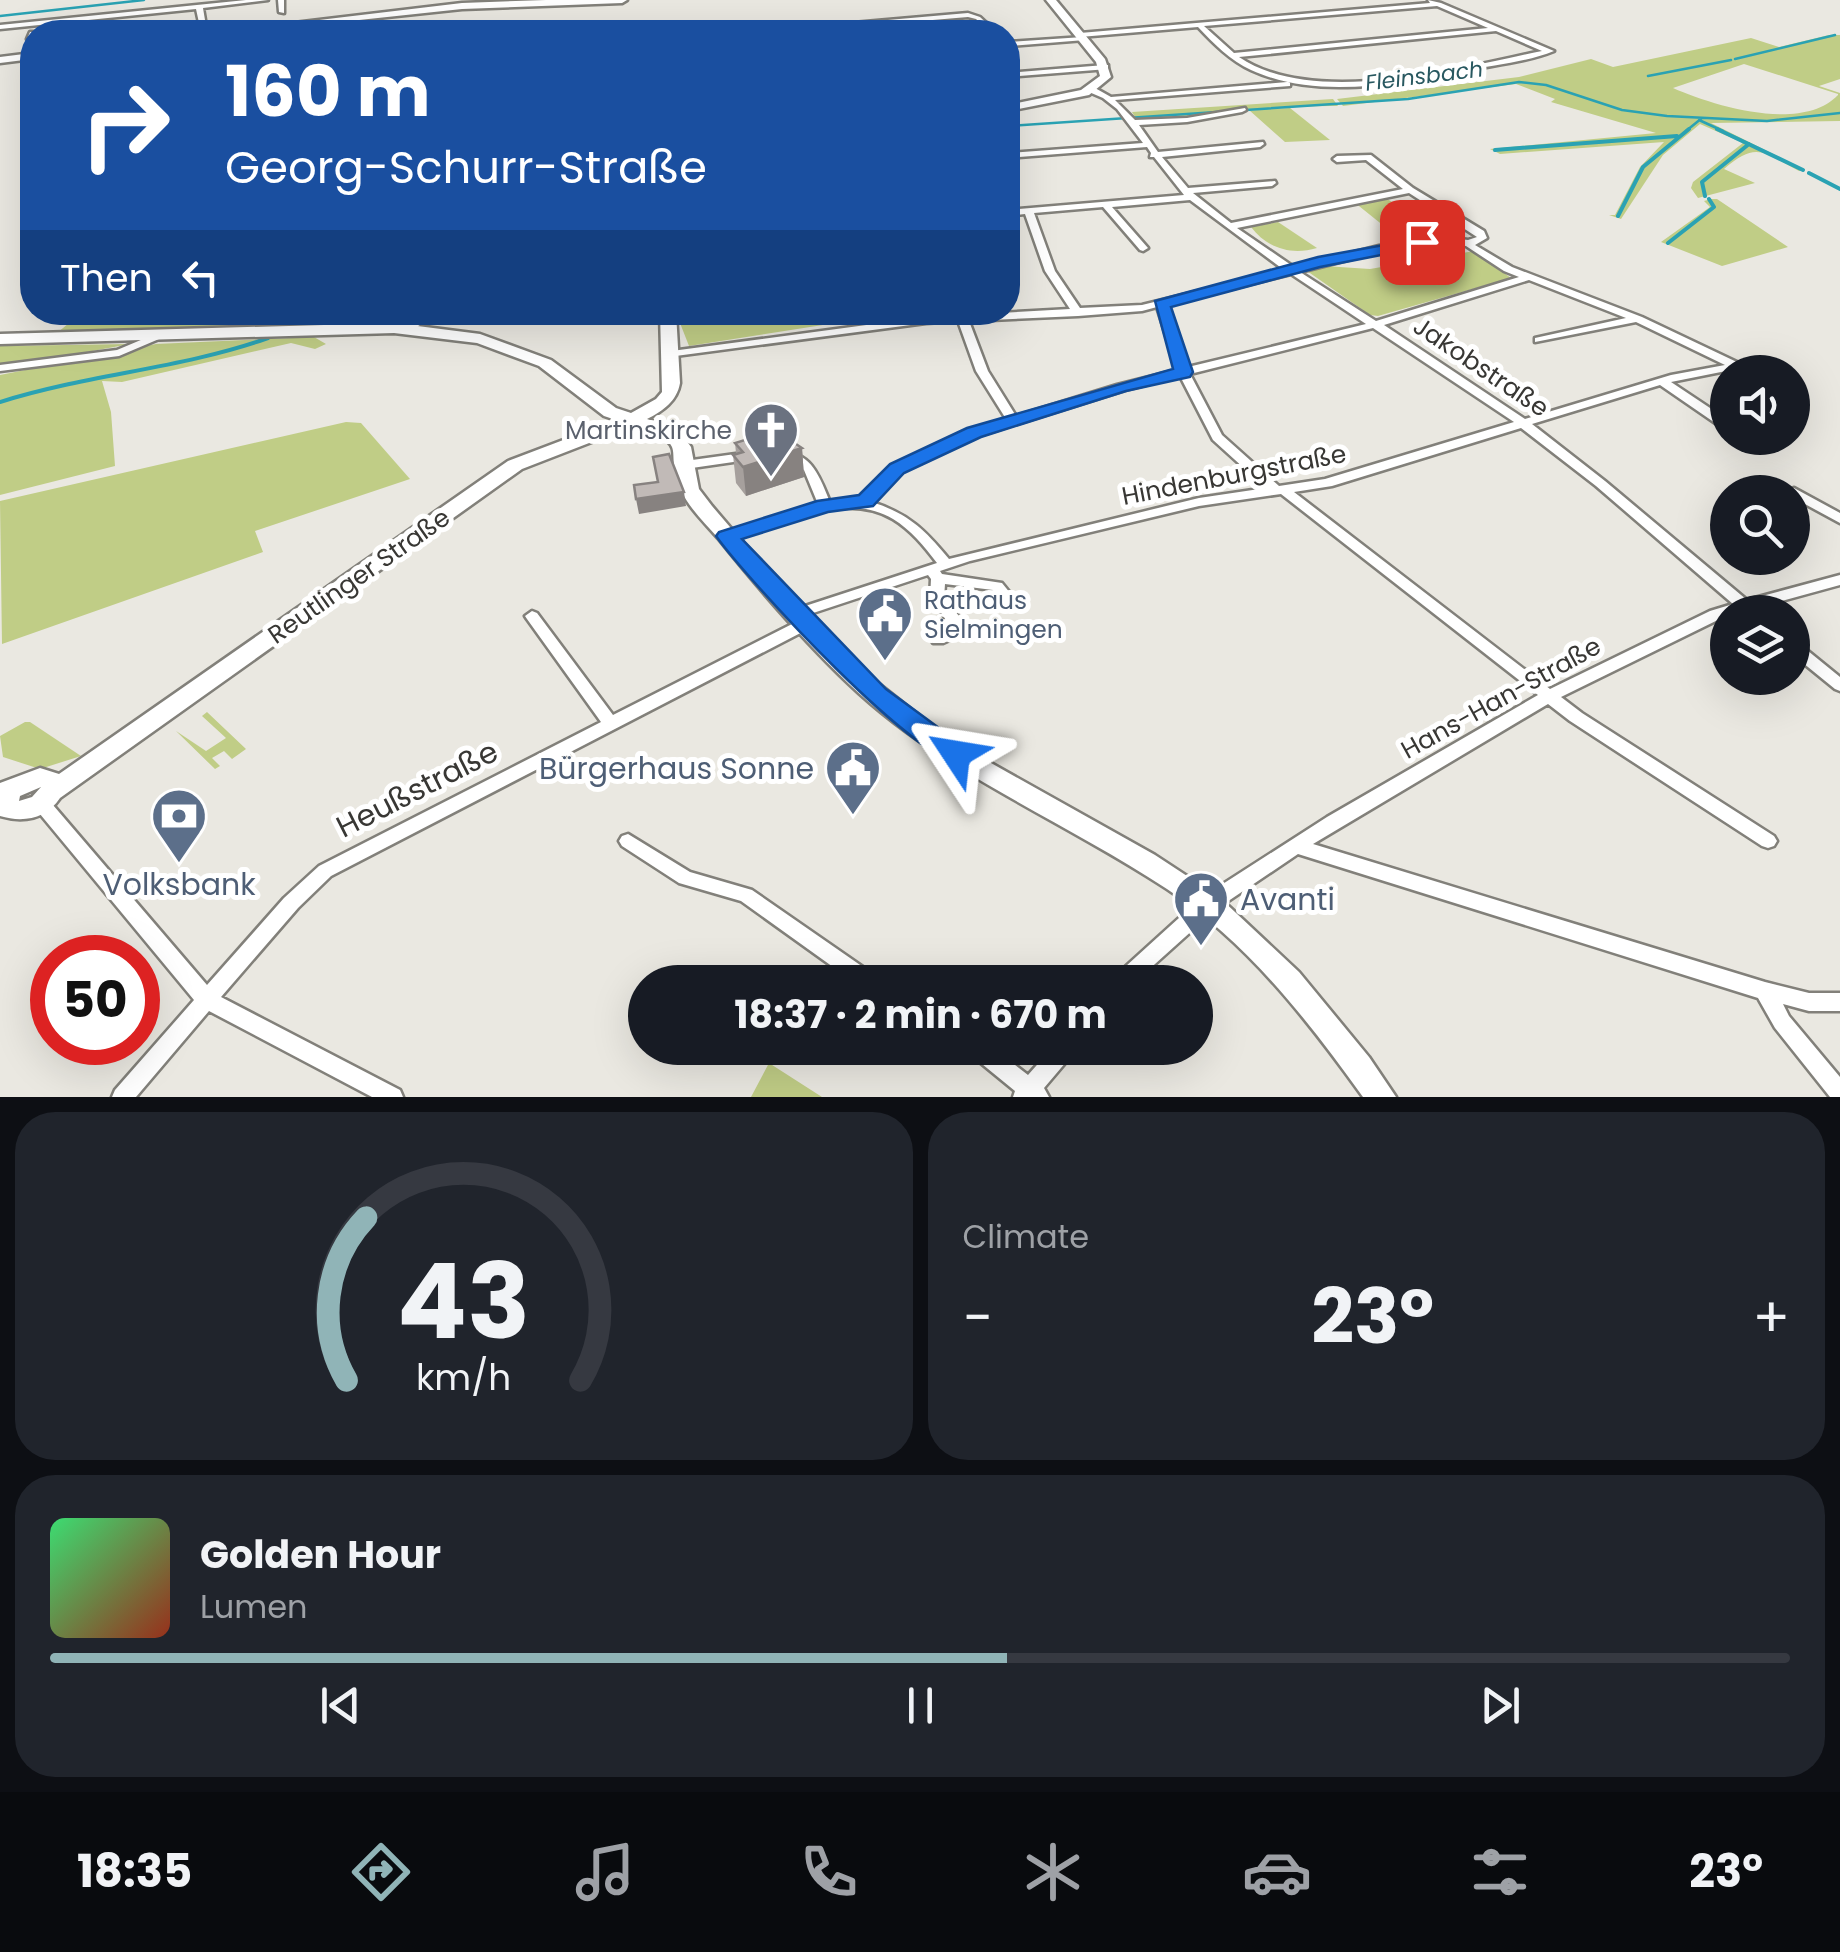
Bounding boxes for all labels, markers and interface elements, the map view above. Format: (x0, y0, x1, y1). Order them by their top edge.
text: 160 m (225, 42, 431, 141)
water label: Fleinsbach (1363, 53, 1485, 99)
icon: right (60, 60, 190, 190)
text: Georg-Schurr-Straße (225, 136, 707, 199)
pin (1380, 200, 1465, 285)
icon: arrive (1395, 215, 1450, 270)
icon: left (173, 250, 228, 305)
text: Then (60, 251, 153, 304)
street label: Jakobstraße (1406, 309, 1556, 425)
map controls (1710, 355, 1810, 695)
button: sound (1710, 355, 1810, 455)
church icon: Martinskirche (741, 400, 801, 479)
place label: Martinskirche (565, 413, 732, 448)
street label: Hindenburgstraße (1119, 436, 1349, 514)
button: search (1710, 475, 1810, 575)
street label: Reutlinger Straße (261, 500, 457, 652)
place label: Rathaus Sielmingen (924, 583, 1063, 647)
public building icon: Rathaus Sielmingen (855, 584, 915, 663)
button: layers (1710, 595, 1810, 695)
street label: Hans-Han-Straße (1395, 629, 1607, 767)
position arrow (904, 702, 1008, 806)
street label: Heußstraße (329, 730, 505, 848)
public building icon: Bürgerhaus Sonne (823, 738, 883, 817)
place label: Bürgerhaus Sonne (539, 747, 814, 790)
bank icon: Volksbank (149, 786, 209, 865)
place label: Volksbank (102, 863, 256, 906)
public building icon: Avanti (1171, 869, 1231, 948)
place label: Avanti (1240, 878, 1335, 921)
speed limit sign: 50 (30, 935, 160, 1065)
text: 18:37 · 2 min · 670 m (734, 988, 1107, 1041)
text: Climate (963, 1214, 1089, 1259)
text: 43 (397, 1229, 530, 1374)
text: 23° (1311, 1264, 1434, 1369)
text: − (963, 1279, 993, 1356)
text: + (1752, 1279, 1790, 1356)
text: km/h (416, 1352, 511, 1403)
text: Golden Hour (200, 1528, 441, 1581)
text: Lumen (200, 1584, 308, 1629)
icon: previous (313, 1678, 368, 1733)
icon: pause (893, 1678, 948, 1733)
icon: next (1473, 1678, 1528, 1733)
icon: directions (346, 1837, 416, 1907)
icon: music (570, 1837, 640, 1907)
icon: phone (794, 1837, 864, 1907)
icon: climate (1018, 1837, 1088, 1907)
icon: car (1242, 1837, 1312, 1907)
icon: filters (1465, 1837, 1535, 1907)
text: 18:35 (77, 1840, 192, 1903)
text: 23° (1689, 1840, 1763, 1903)

